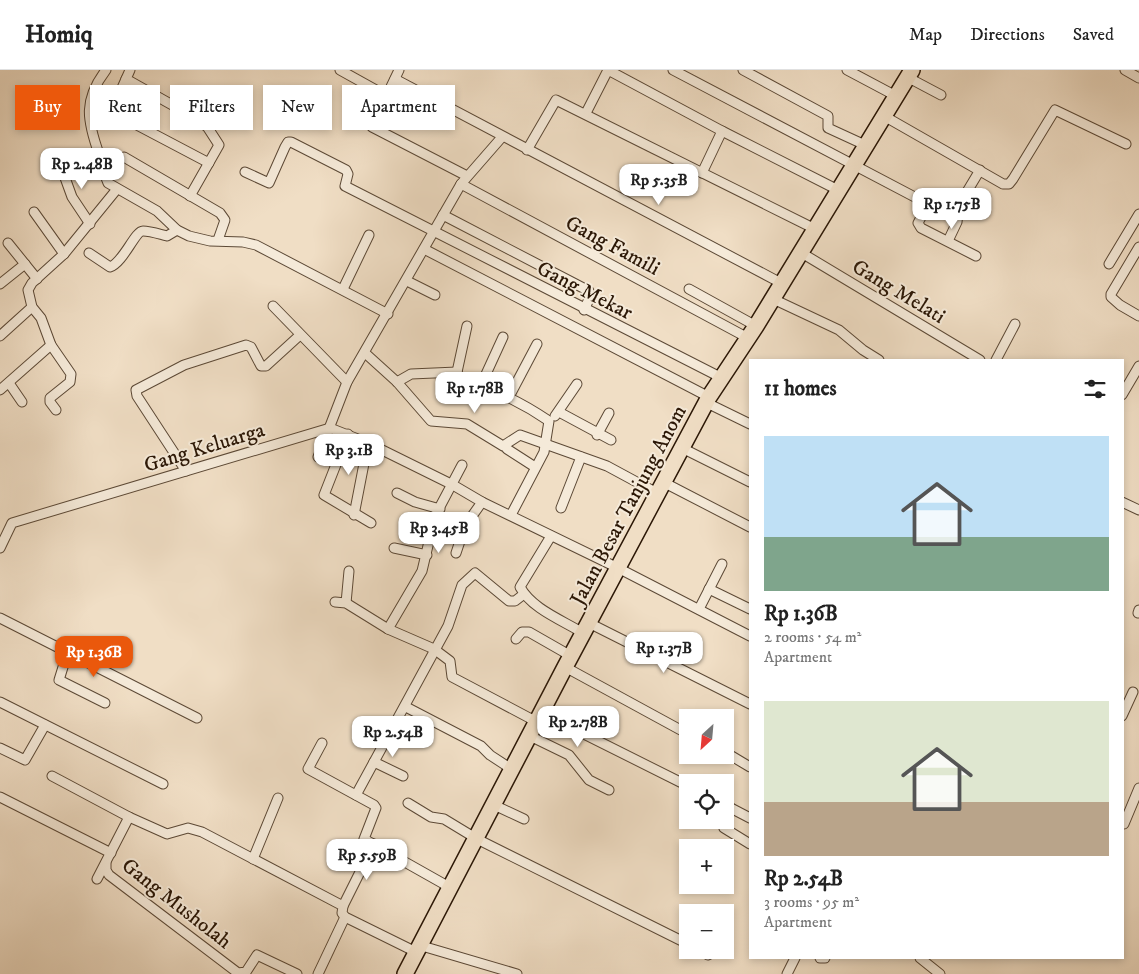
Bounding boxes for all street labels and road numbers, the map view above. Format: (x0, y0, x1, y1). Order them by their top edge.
street label: Gang Famili (561, 210, 664, 282)
street label: Gang Melati (847, 254, 950, 330)
street label: Gang Mekar (532, 256, 637, 326)
street label: Jalan Besar Tanjung Anom (564, 401, 693, 612)
street label: Gang Keluarga (141, 417, 268, 479)
street label: Gang Musholah (116, 853, 237, 955)

